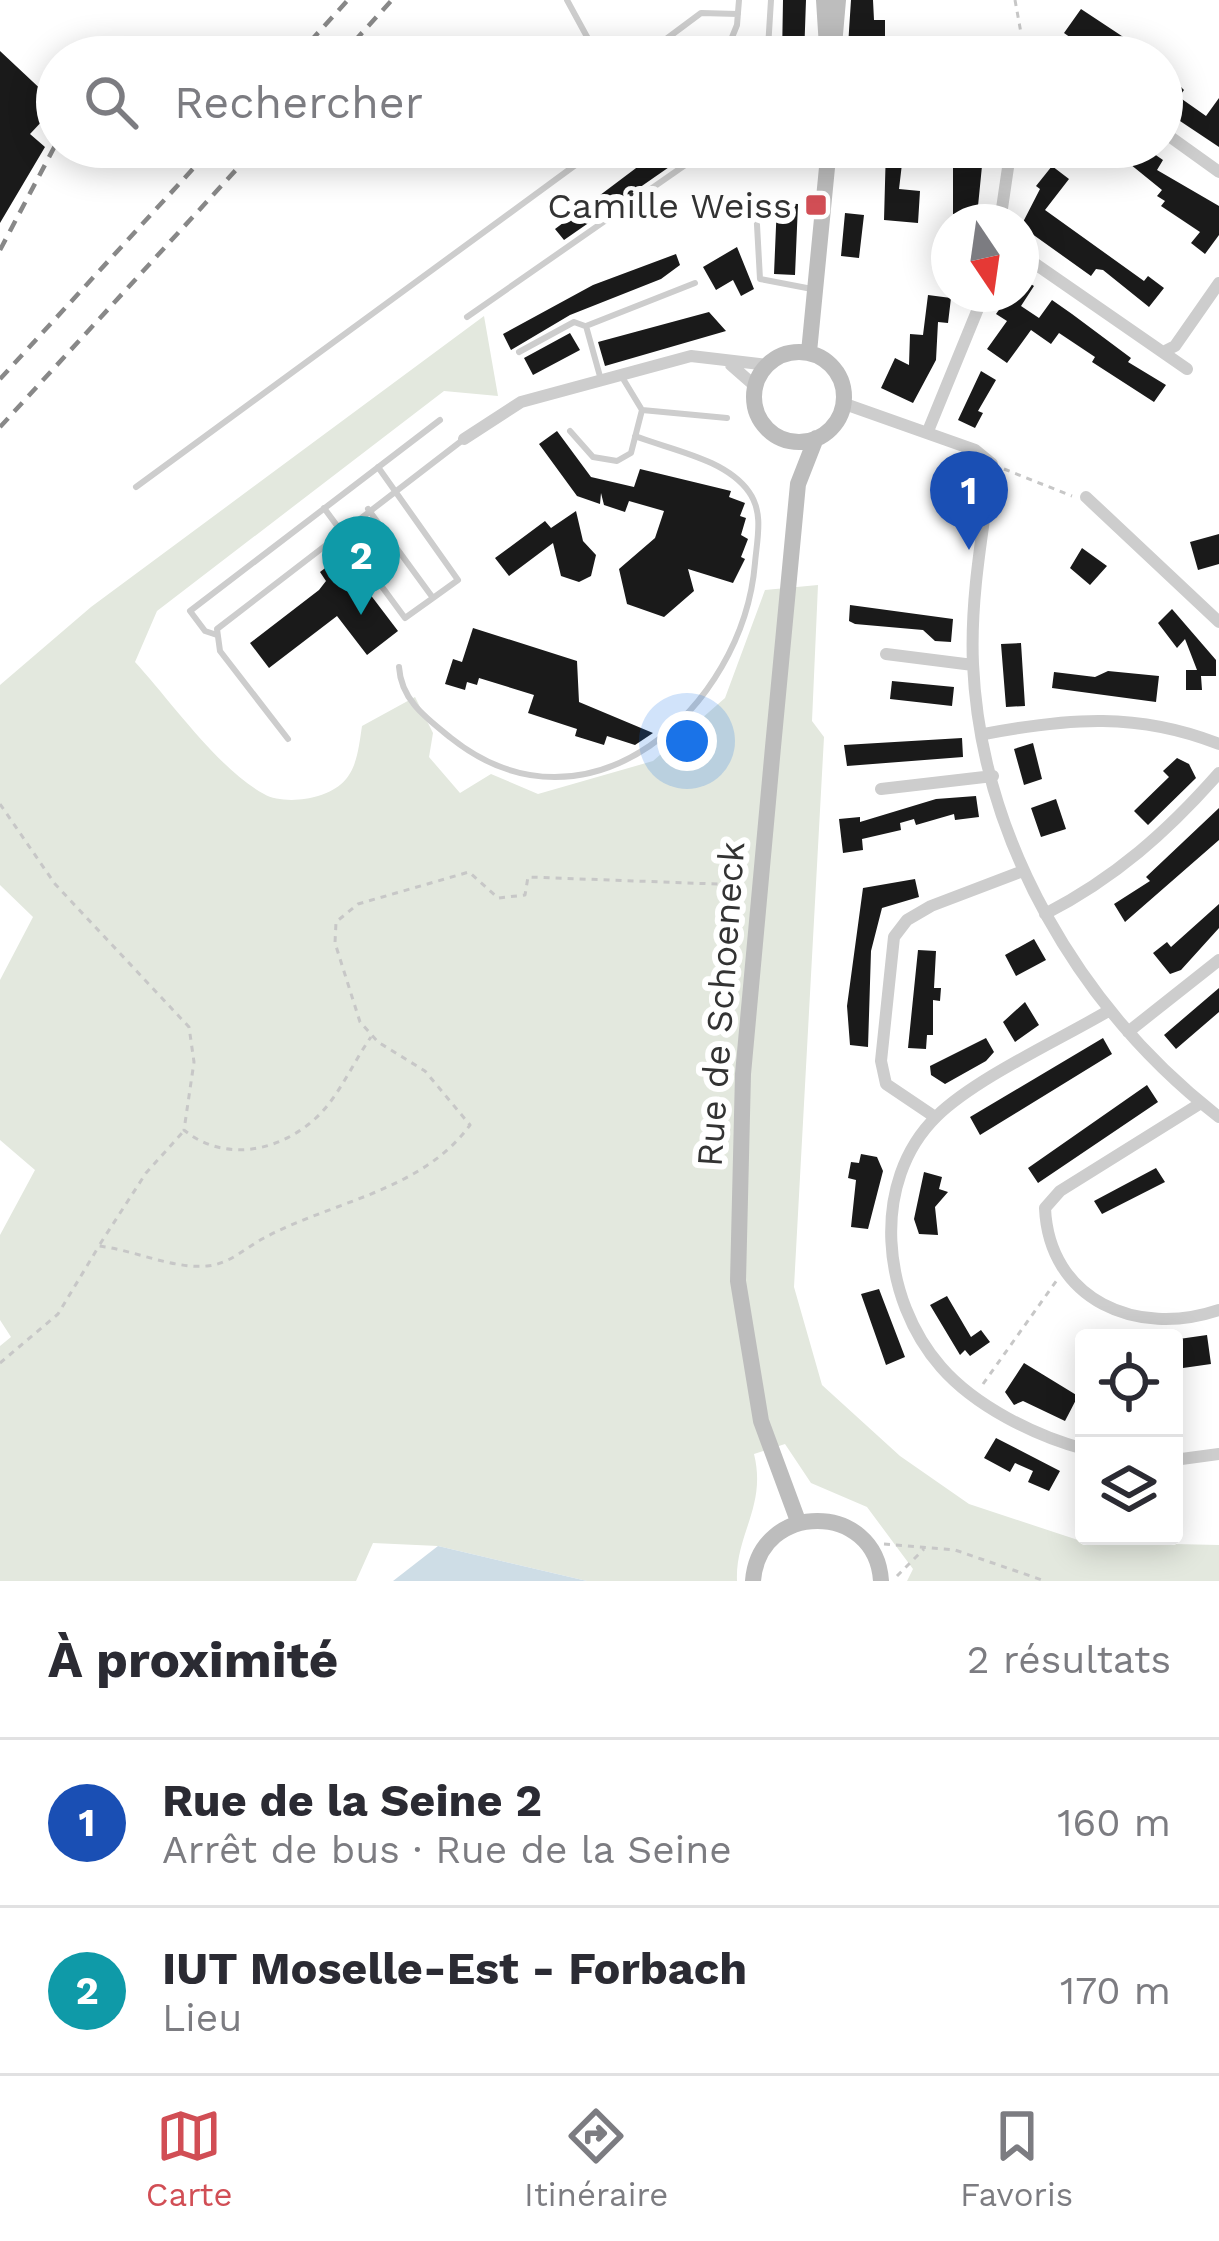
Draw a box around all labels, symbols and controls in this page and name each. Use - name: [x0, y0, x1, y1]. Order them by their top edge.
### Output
- search box: [36, 36, 1183, 168]
- icon: search: [78, 69, 144, 135]
- text: Rechercher: [174, 76, 423, 129]
- place label: Camille Weiss: [547, 185, 792, 227]
- marker: Camille Weiss: [803, 192, 829, 218]
- north arrow: [931, 204, 1039, 312]
- pin: 1: [930, 451, 1008, 550]
- pin: 2: [322, 516, 400, 615]
- your location: [657, 711, 717, 771]
- street label: Rue de Schoeneck: [689, 840, 753, 1168]
- map controls: [1075, 1329, 1183, 1545]
- button: locate: [1075, 1329, 1183, 1437]
- button: layers: [1075, 1437, 1183, 1545]
- text: À proximité: [48, 1630, 338, 1689]
- text: 2 résultats: [967, 1637, 1171, 1682]
- text: Rue de la Seine 2: [162, 1774, 542, 1827]
- text: 1: [79, 1800, 95, 1845]
- text: 160 m: [1057, 1800, 1171, 1845]
- text: Arrêt de bus · Rue de la Seine: [162, 1827, 732, 1872]
- text: IUT Moselle-Est - Forbach: [162, 1942, 747, 1995]
- text: 2: [75, 1968, 99, 2013]
- text: 170 m: [1060, 1968, 1171, 2013]
- text: Lieu: [162, 1995, 242, 2040]
- tab: Carte: [146, 2103, 232, 2214]
- tab: Itinéraire: [524, 2103, 668, 2214]
- tab: Favoris: [960, 2103, 1073, 2214]

